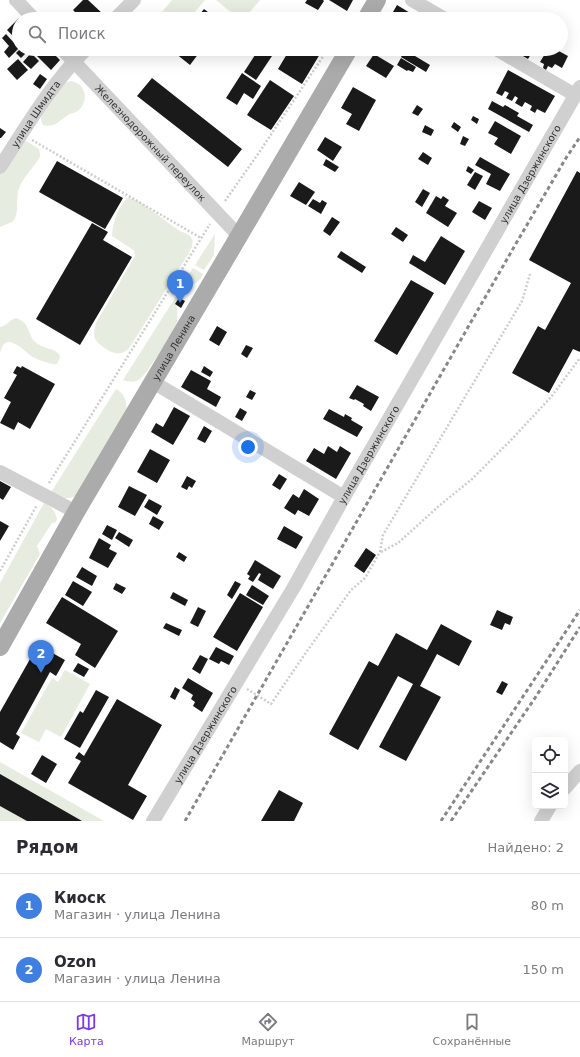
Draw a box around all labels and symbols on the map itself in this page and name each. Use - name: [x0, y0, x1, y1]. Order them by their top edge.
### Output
- street label: улица Шмидта: [9, 78, 62, 149]
- street label: Железнодорожный переулок: [93, 82, 208, 203]
- street label: улица Дзержинского: [497, 123, 563, 225]
- pin: 1: [167, 270, 193, 303]
- street label: улица Ленина: [150, 313, 197, 382]
- street label: улица Дзержинского: [336, 403, 401, 506]
- your location: [238, 437, 258, 457]
- pin: 2: [28, 640, 54, 673]
- street label: улица Дзержинского: [172, 684, 239, 785]

